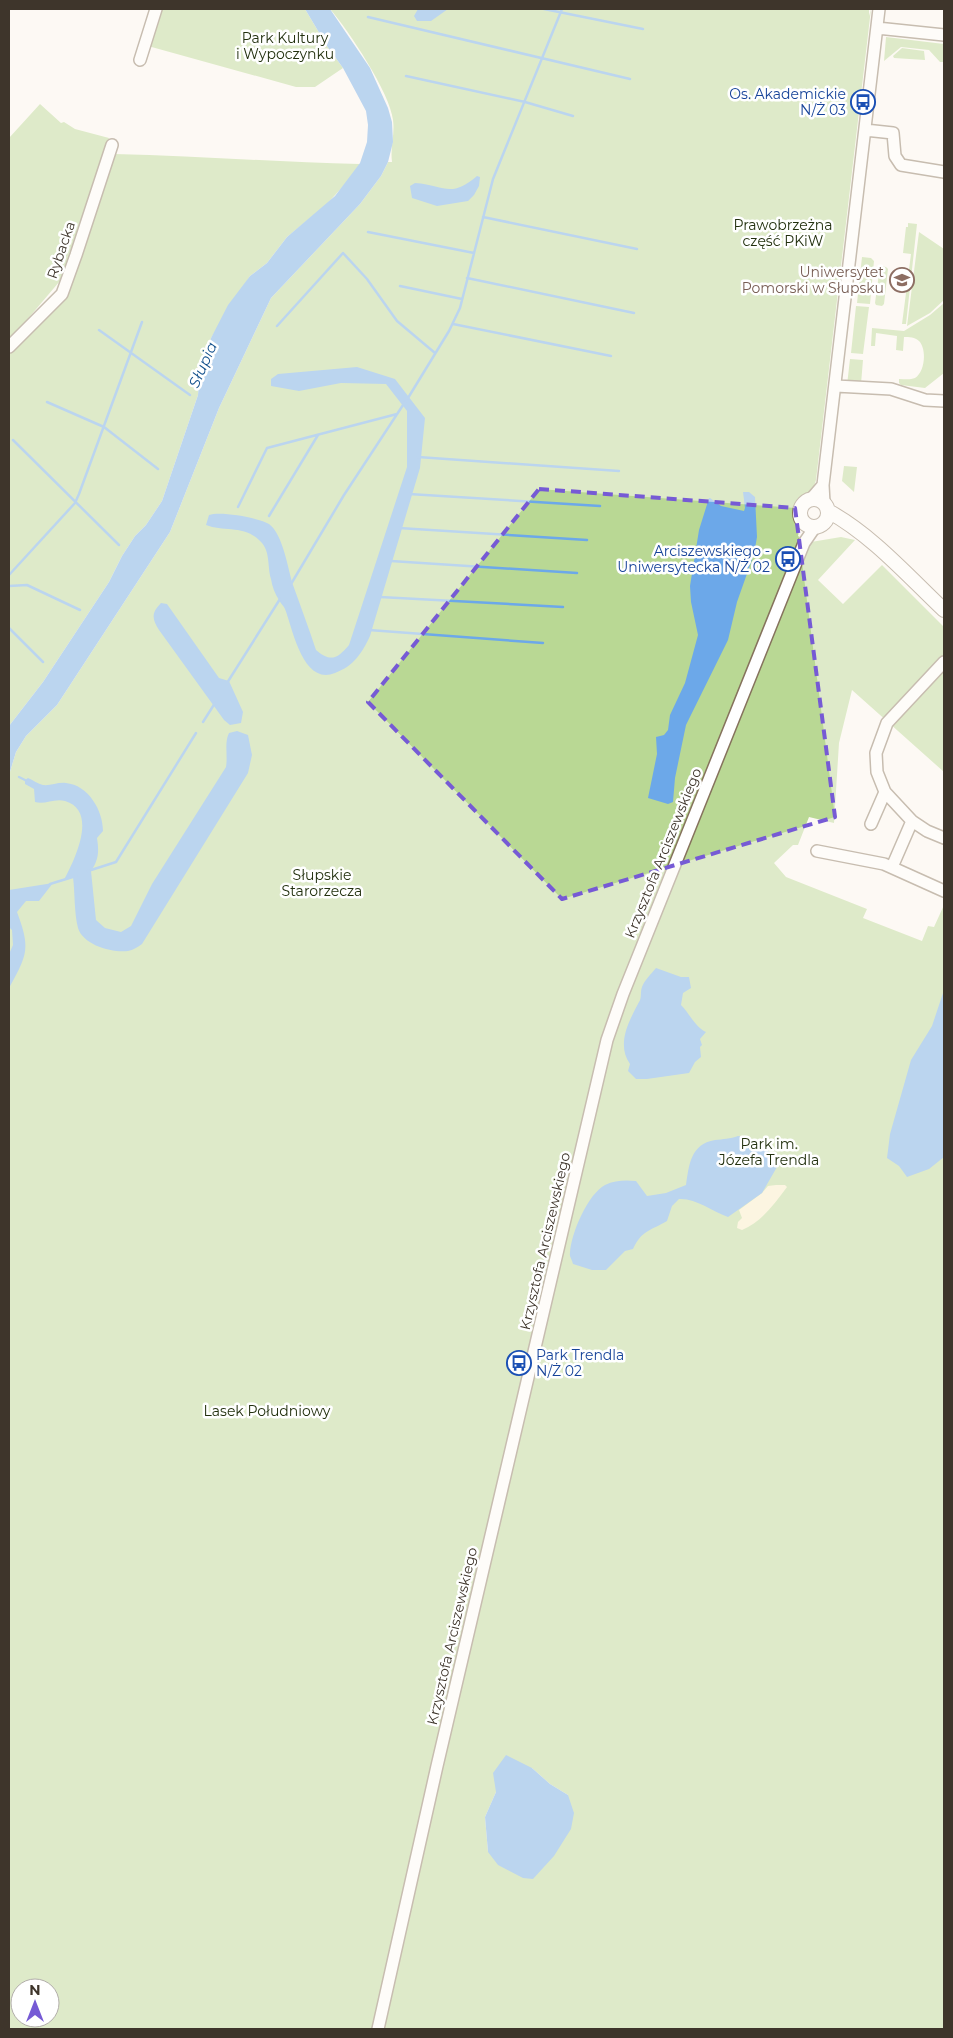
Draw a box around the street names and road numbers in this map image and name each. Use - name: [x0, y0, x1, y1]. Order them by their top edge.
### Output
- street label: Rybacka: [43, 219, 79, 281]
- street label: Krzysztofa Arciszewskiego: [621, 765, 705, 941]
- street label: Krzysztofa Arciszewskiego: [516, 1150, 574, 1332]
- street label: Krzysztofa Arciszewskiego: [423, 1545, 481, 1727]

